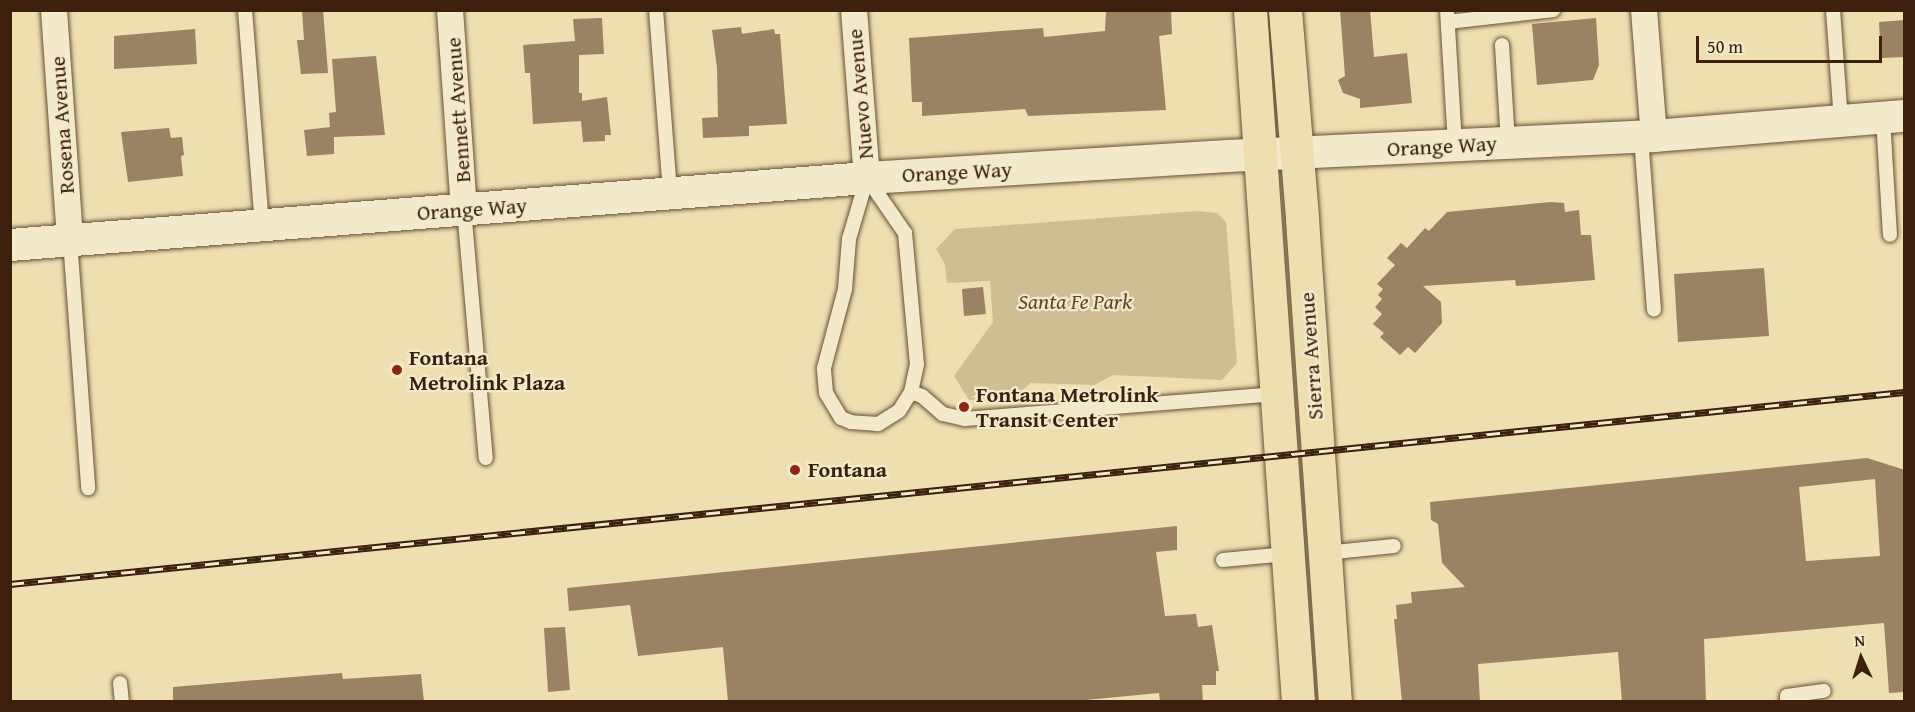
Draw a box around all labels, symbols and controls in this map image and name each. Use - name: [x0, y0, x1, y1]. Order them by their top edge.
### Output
- scale bar: [1699, 24, 1885, 62]
- street label: Nuevo Avenue: [841, 28, 879, 160]
- text: 50 m: [1707, 33, 1743, 60]
- street label: Bennett Avenue: [440, 36, 476, 184]
- street label: Rosena Avenue: [44, 55, 80, 195]
- street label: Orange Way: [1386, 130, 1498, 162]
- street label: Orange Way: [901, 156, 1013, 188]
- street label: Orange Way: [416, 192, 528, 226]
- park label: Santa Fe Park: [1018, 289, 1132, 315]
- street label: Sierra Avenue: [1293, 291, 1329, 421]
- place label: Fontana Metrolink Plaza: [409, 344, 565, 396]
- marker: Fontana Metrolink Plaza: [390, 363, 404, 377]
- place label: Fontana Metrolink Transit Center: [976, 381, 1159, 433]
- marker: Fontana Metrolink Transit Center: [957, 400, 971, 414]
- place label: Fontana: [808, 457, 887, 483]
- marker: Fontana: [786, 461, 804, 479]
- north arrow: [1831, 628, 1891, 688]
- text: N: [1854, 628, 1866, 652]

